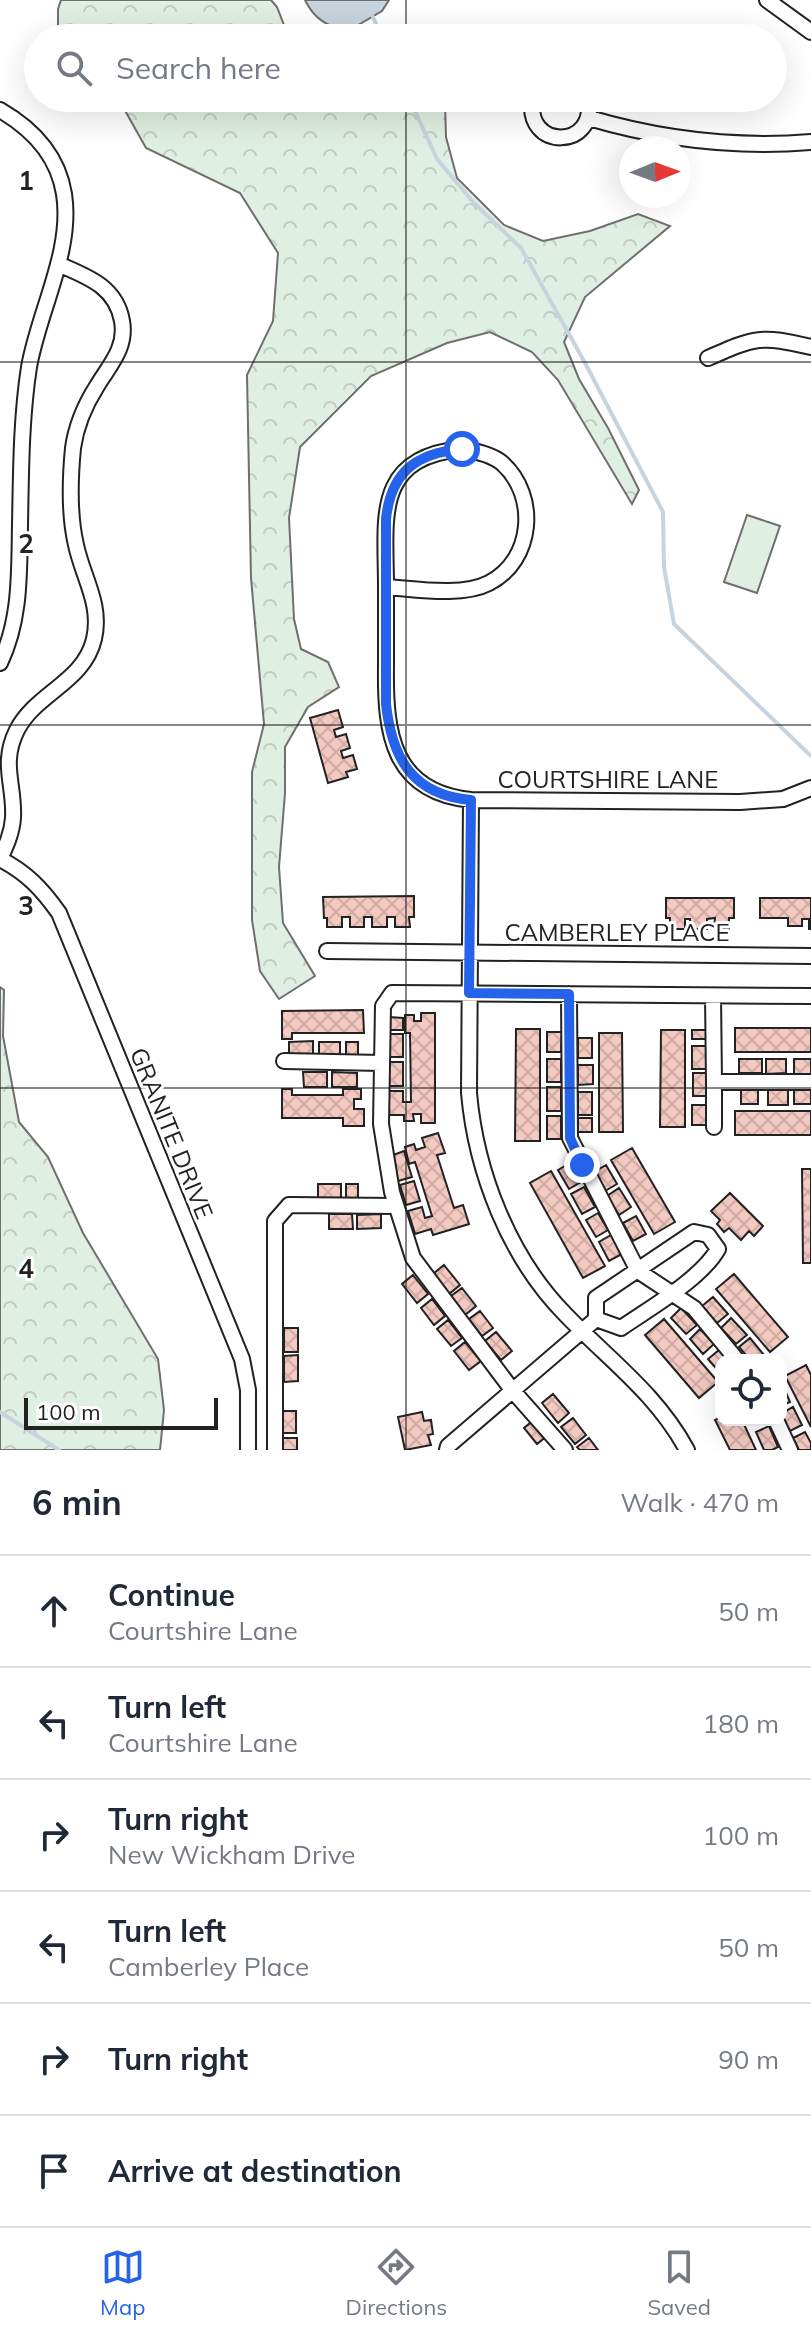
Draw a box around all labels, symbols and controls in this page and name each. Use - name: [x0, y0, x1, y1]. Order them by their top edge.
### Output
- search box: [24, 24, 787, 112]
- icon: search: [52, 46, 96, 90]
- text: Search here: [116, 49, 281, 87]
- north arrow: [619, 136, 691, 208]
- text: 1: [18, 164, 34, 197]
- route start: [444, 431, 480, 467]
- text: 2: [18, 527, 34, 560]
- street label: COURTSHIRE LANE: [498, 764, 718, 794]
- text: 3: [18, 889, 34, 922]
- street label: CAMBERLEY PLACE: [504, 917, 730, 947]
- street label: GRANITE DRIVE: [124, 1043, 220, 1223]
- route end: [564, 1147, 600, 1183]
- text: 4: [18, 1252, 34, 1285]
- map controls: [715, 1354, 787, 1426]
- button: locate: [715, 1354, 787, 1426]
- scale bar: [24, 1394, 218, 1430]
- text: 100 m: [36, 1398, 101, 1426]
- text: 6 min: [32, 1481, 122, 1524]
- text: Walk · 470 m: [620, 1486, 779, 1519]
- text: Continue: [108, 1576, 235, 1614]
- icon: ahead: [32, 1589, 76, 1633]
- text: 50 m: [718, 1595, 779, 1628]
- text: Courtshire Lane: [108, 1614, 298, 1647]
- text: Turn left: [108, 1688, 226, 1726]
- icon: left: [32, 1701, 76, 1745]
- text: 180 m: [703, 1707, 779, 1740]
- text: Courtshire Lane: [108, 1726, 298, 1759]
- text: Turn right: [108, 1800, 248, 1838]
- icon: right: [32, 1813, 76, 1857]
- text: 100 m: [703, 1819, 779, 1852]
- text: New Wickham Drive: [108, 1838, 355, 1871]
- text: Turn left: [108, 1912, 226, 1950]
- icon: left: [32, 1925, 76, 1969]
- text: 50 m: [718, 1931, 779, 1964]
- text: Camberley Place: [108, 1950, 309, 1983]
- icon: right: [32, 2037, 76, 2081]
- text: Turn right: [108, 2040, 248, 2078]
- text: 90 m: [718, 2043, 779, 2076]
- icon: arrive: [32, 2149, 76, 2193]
- text: Arrive at destination: [108, 2152, 402, 2190]
- tab: Map: [100, 2245, 145, 2321]
- tab: Directions: [346, 2245, 447, 2321]
- tab: Saved: [647, 2245, 711, 2321]

